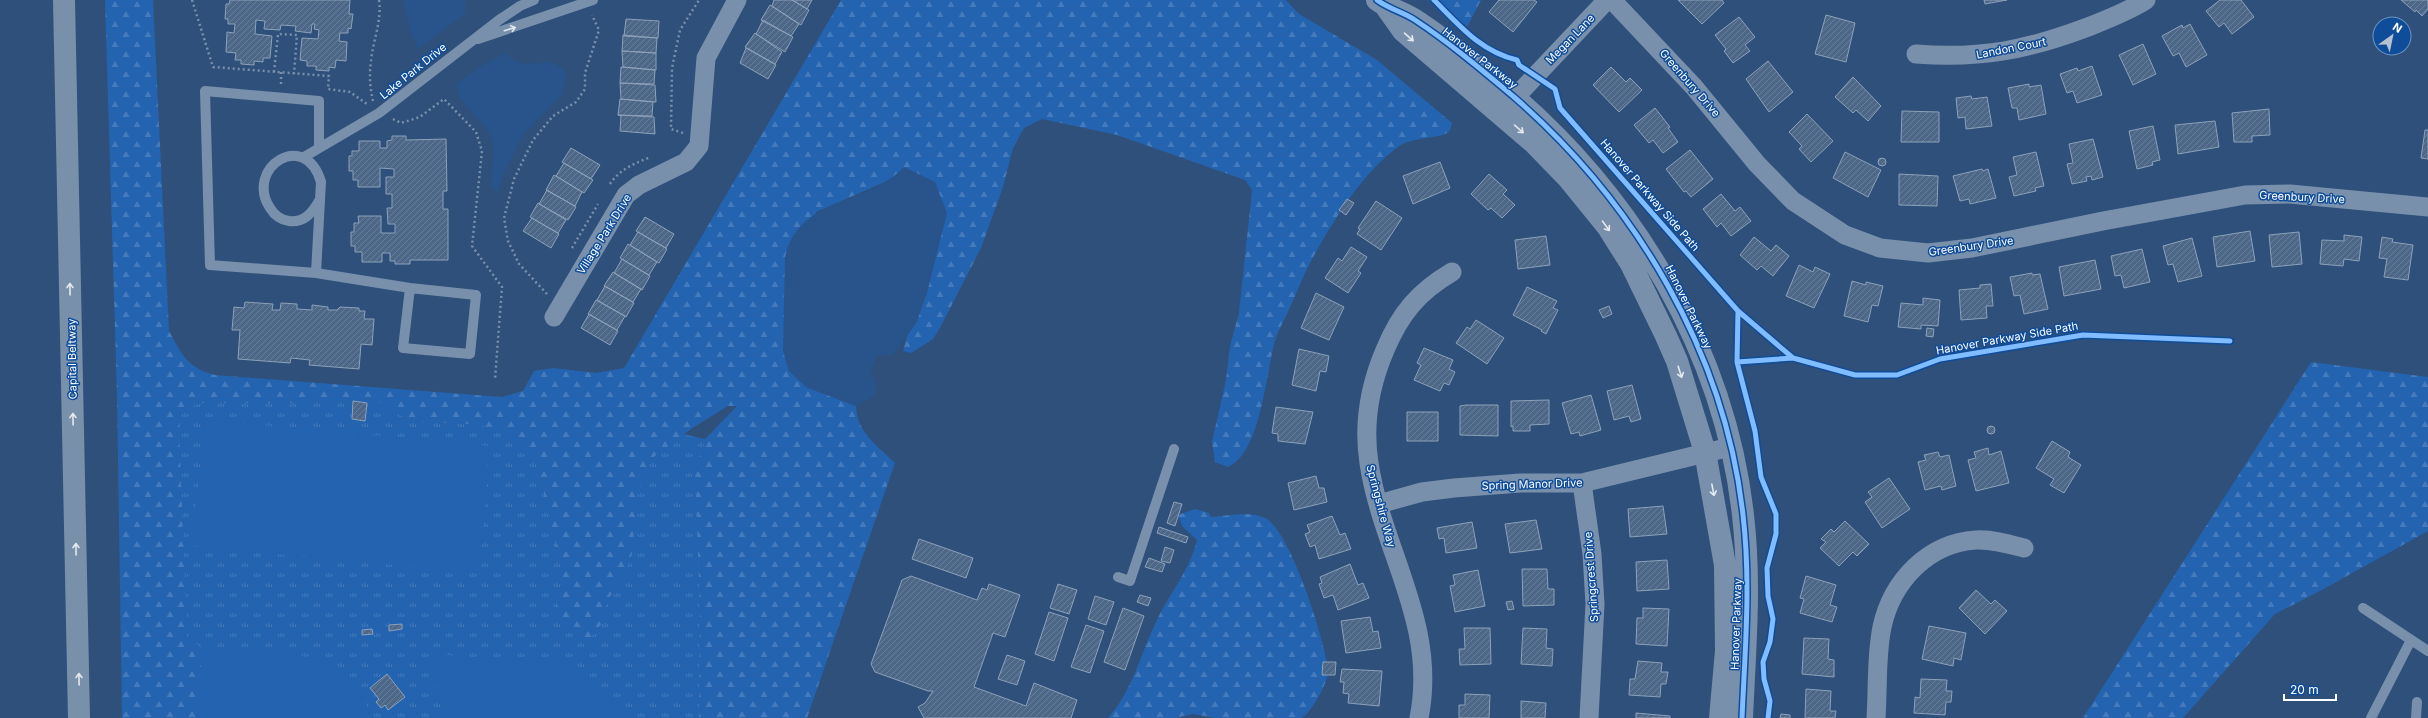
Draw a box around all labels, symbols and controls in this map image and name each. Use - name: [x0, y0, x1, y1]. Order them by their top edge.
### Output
- street label: Megan Lane: [1543, 11, 1597, 67]
- north arrow: [2372, 16, 2412, 56]
- text: N: [2390, 19, 2405, 36]
- street label: Hanover Parkway: [1440, 24, 1520, 92]
- one-way arrow: [503, 25, 516, 32]
- one-way arrow: [1404, 32, 1414, 41]
- street label: Landon Court: [1975, 34, 2048, 62]
- street label: Lake Park Drive: [377, 40, 449, 102]
- street label: Greenbury Drive: [1657, 46, 1723, 120]
- one-way arrow: [1514, 125, 1524, 134]
- street label: Hanover Parkway Side Path: [1597, 136, 1703, 254]
- street label: Greenbury Drive: [2259, 188, 2345, 206]
- street label: Village Park Drive: [574, 191, 634, 277]
- one-way arrow: [1602, 220, 1610, 231]
- street label: Greenbury Drive: [1928, 233, 2014, 259]
- street label: Hanover Parkway: [1663, 263, 1715, 351]
- one-way arrow: [66, 283, 74, 296]
- street label: Capital Beltway: [64, 319, 80, 399]
- street label: Hanover Parkway Side Path: [1935, 319, 2079, 357]
- one-way arrow: [1677, 366, 1685, 378]
- one-way arrow: [69, 413, 77, 426]
- street label: Springshire Way: [1363, 463, 1399, 549]
- street label: Spring Manor Drive: [1481, 475, 1583, 493]
- one-way arrow: [1709, 483, 1717, 496]
- street label: Springcrest Drive: [1581, 531, 1601, 623]
- one-way arrow: [72, 543, 80, 556]
- street label: Hanover Parkway: [1727, 578, 1745, 670]
- one-way arrow: [75, 673, 82, 686]
- scale bar: [2284, 676, 2336, 702]
- text: 20 m: [2290, 682, 2319, 697]

